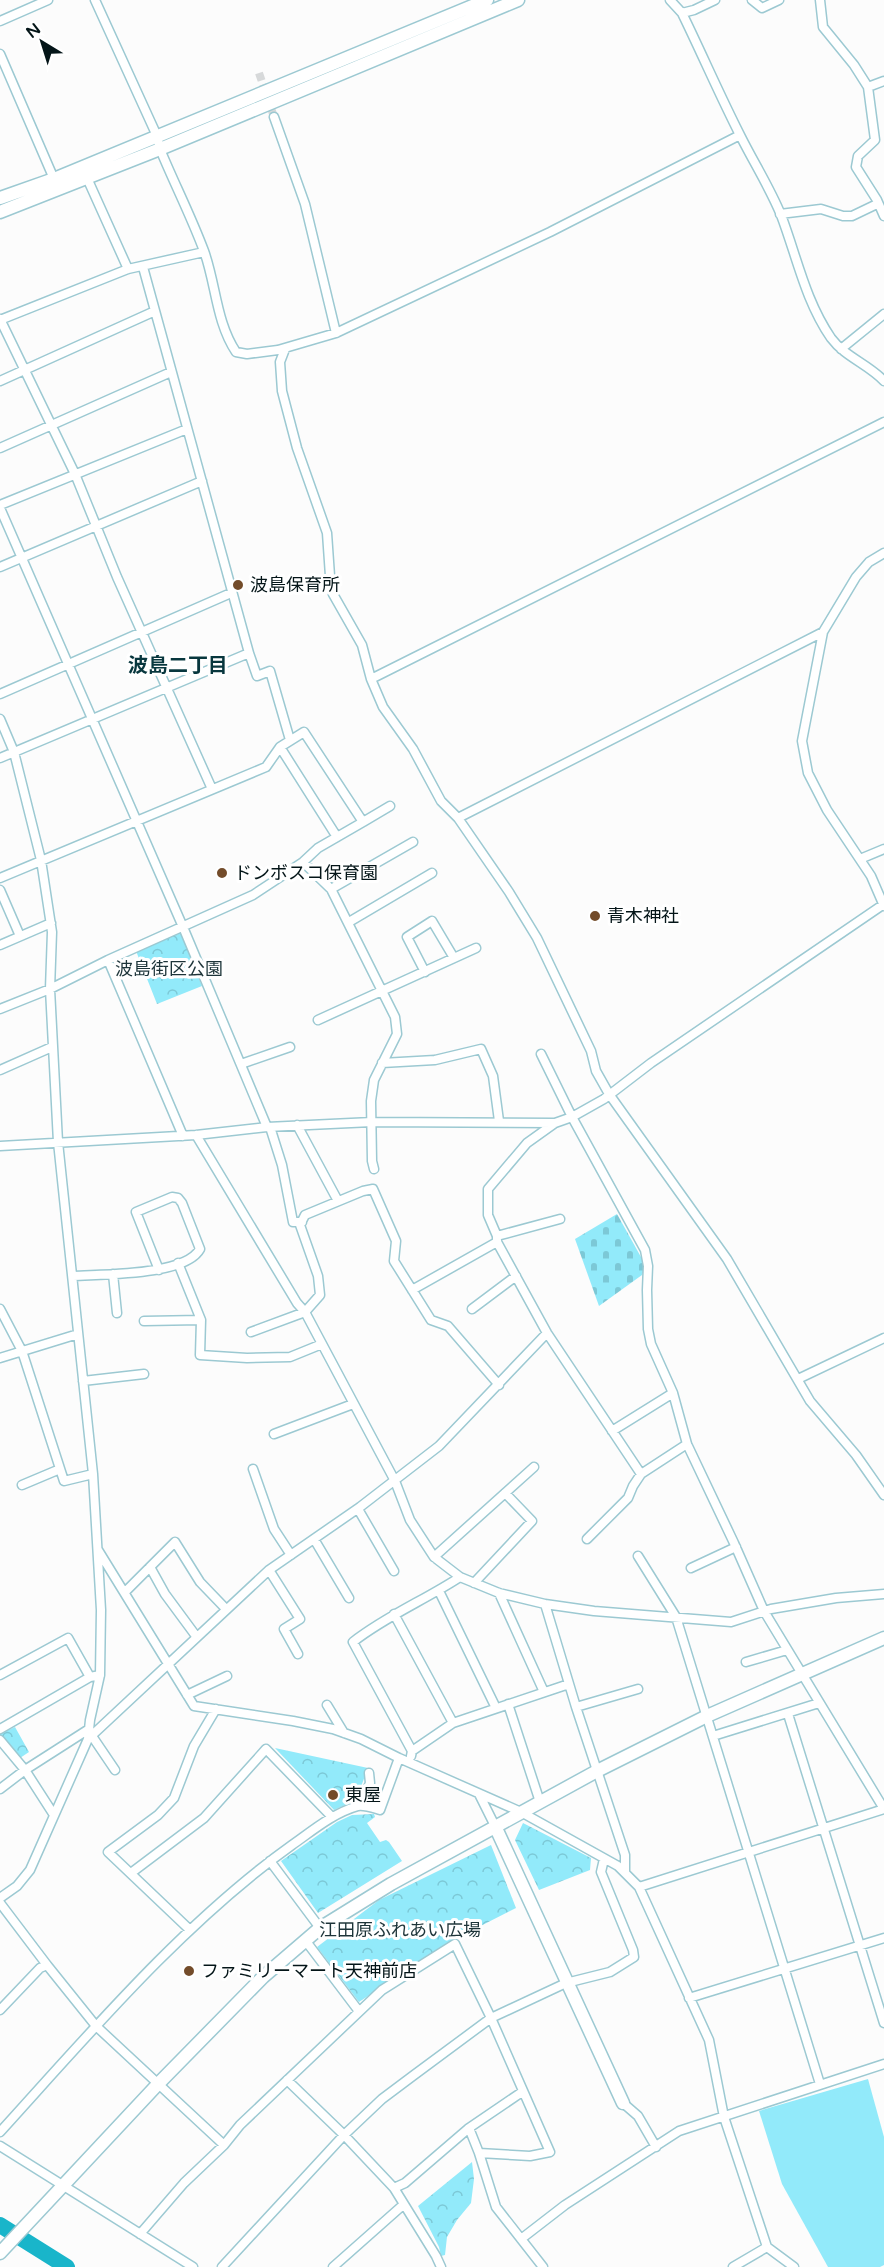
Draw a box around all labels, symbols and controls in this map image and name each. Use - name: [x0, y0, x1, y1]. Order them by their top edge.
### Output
- north arrow: [12, 12, 72, 72]
- text: N: [22, 19, 45, 43]
- place label: 波島保育所: [250, 574, 340, 596]
- marker: 波島保育所: [231, 578, 245, 592]
- district label: 波島二丁目: [128, 654, 228, 678]
- place label: ドンボスコ保育園: [234, 862, 378, 884]
- marker: ドンボスコ保育園: [215, 866, 229, 880]
- place label: 青木神社: [607, 905, 679, 927]
- marker: 青木神社: [588, 909, 602, 923]
- park label: 波島街区公園: [115, 958, 223, 980]
- place label: 東屋: [345, 1784, 381, 1806]
- marker: 東屋: [326, 1788, 340, 1802]
- park label: 江田原ふれあい広場: [319, 1919, 481, 1941]
- place label: ファミリーマート天神前店: [201, 1960, 417, 1982]
- marker: ファミリーマート天神前店: [182, 1964, 196, 1978]

